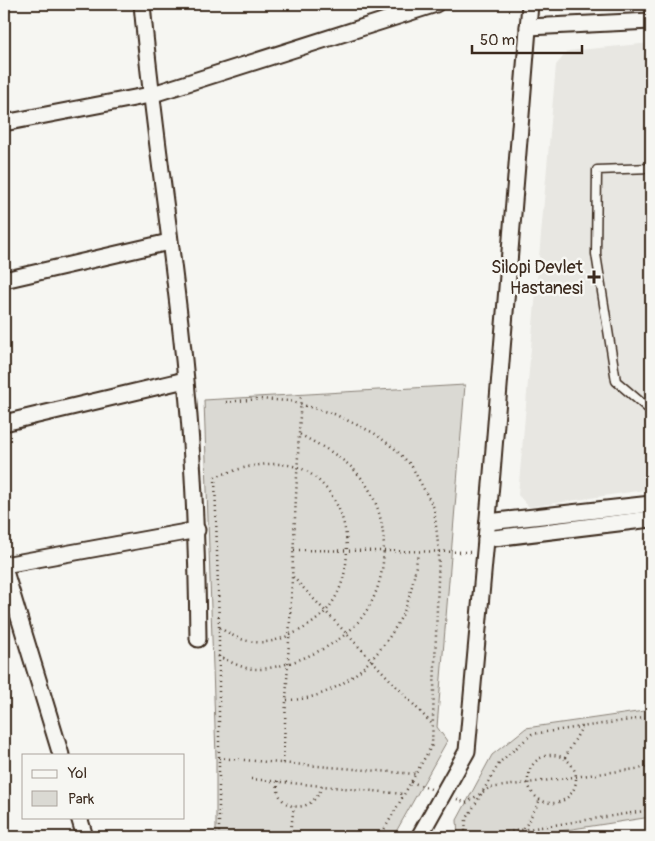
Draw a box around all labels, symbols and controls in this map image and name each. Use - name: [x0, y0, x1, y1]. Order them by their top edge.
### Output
- scale bar: [472, 22, 582, 54]
- text: 50 m: [480, 31, 515, 50]
- place label: Silopi Devlet Hastanesi: [491, 256, 584, 300]
- marker: Silopi Devlet Hastanesi: [587, 270, 601, 284]
- legend: [22, 754, 185, 818]
- text: Yol: [67, 764, 87, 783]
- text: Park: [68, 790, 95, 809]

